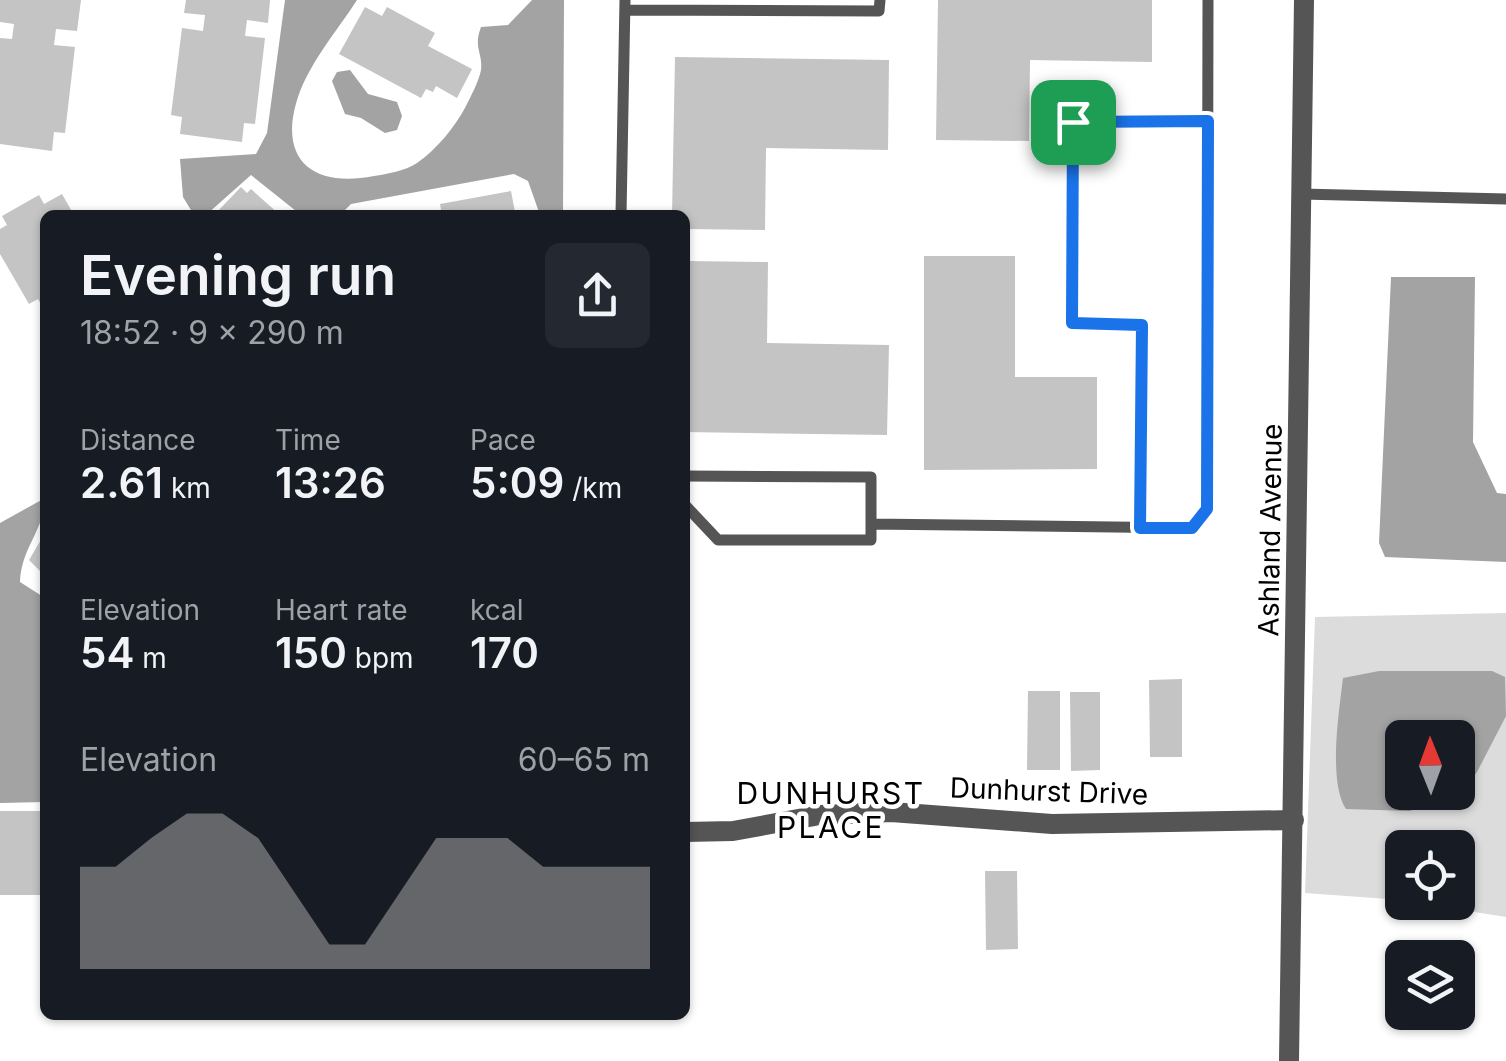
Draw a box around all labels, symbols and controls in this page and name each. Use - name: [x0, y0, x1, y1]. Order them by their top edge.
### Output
- pin: [1031, 80, 1116, 165]
- icon: arrive: [1046, 95, 1101, 150]
- text: Evening run: [80, 242, 396, 308]
- button: share: [545, 243, 650, 348]
- text: 18:52 · 9 × 290 m: [80, 313, 344, 352]
- text: Distance: [80, 423, 196, 457]
- text: Time: [275, 423, 341, 457]
- text: Pace: [470, 423, 536, 457]
- street label: Ashland Avenue: [1251, 423, 1289, 637]
- text: 2.61: [80, 457, 163, 508]
- text: 13:26: [275, 457, 386, 508]
- text: 5:09: [470, 457, 564, 508]
- text: km: [163, 471, 211, 505]
- text: /km: [564, 471, 622, 505]
- text: Elevation: [80, 593, 200, 627]
- text: Heart rate: [275, 593, 408, 627]
- text: kcal: [470, 593, 524, 627]
- text: 54: [80, 627, 134, 678]
- text: 150: [275, 627, 347, 678]
- text: 170: [470, 627, 539, 678]
- text: m: [134, 641, 167, 675]
- text: bpm: [347, 641, 414, 675]
- north arrow: [1385, 720, 1475, 810]
- map controls: [1385, 720, 1475, 1030]
- text: Elevation: [80, 740, 217, 779]
- text: 60–65 m: [518, 740, 650, 779]
- street label: Dunhurst Drive: [949, 771, 1149, 811]
- district label: DUNHURST PLACE: [736, 775, 926, 845]
- button: locate: [1385, 830, 1475, 920]
- button: layers: [1385, 940, 1475, 1030]

